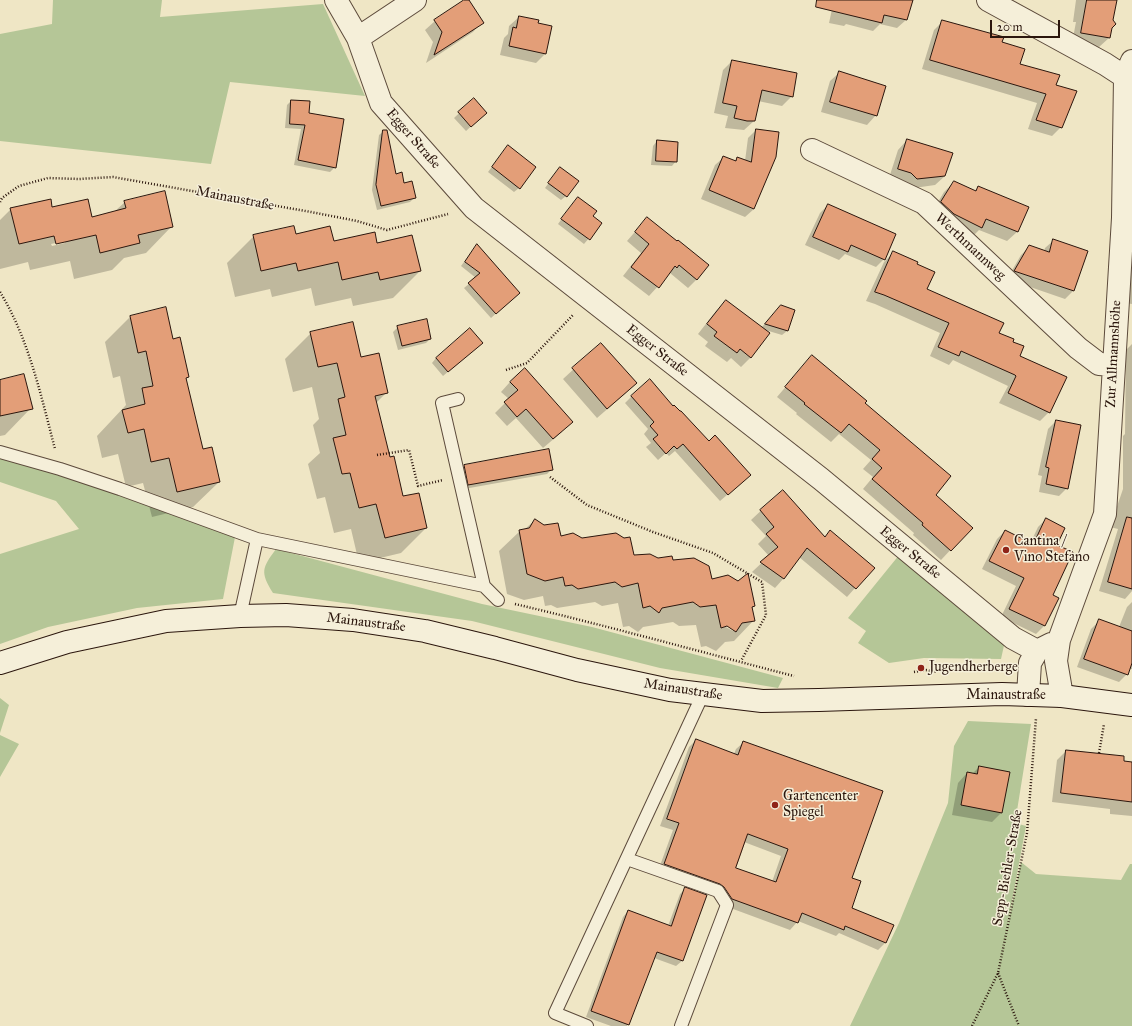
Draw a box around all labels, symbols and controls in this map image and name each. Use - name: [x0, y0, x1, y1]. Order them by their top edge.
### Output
- scale bar: [992, 12, 1062, 38]
- text: 20 m: [997, 20, 1023, 34]
- street label: Egger Straße: [382, 105, 444, 173]
- street label: Mainaustraße: [194, 183, 276, 215]
- street label: Werthmannweg: [931, 210, 1009, 284]
- street label: Zur Allmannshöhe: [1103, 300, 1125, 408]
- street label: Egger Straße: [623, 321, 691, 381]
- street label: Egger Straße: [876, 523, 944, 583]
- place label: Cantina / Vino Stefano: [1014, 534, 1090, 566]
- marker: Cantina / Vino Stefano: [1001, 545, 1011, 555]
- street label: Mainaustraße: [326, 610, 406, 636]
- place label: Jugendherberge: [929, 660, 1018, 676]
- marker: Jugendherberge: [916, 663, 926, 673]
- street label: Mainaustraße: [642, 675, 724, 705]
- street label: Mainaustraße: [966, 688, 1046, 704]
- place label: Gartencenter Spiegel: [783, 789, 858, 822]
- marker: Gartencenter Spiegel: [770, 800, 780, 810]
- street label: Sepp-Biehler-Straße: [989, 808, 1027, 928]

